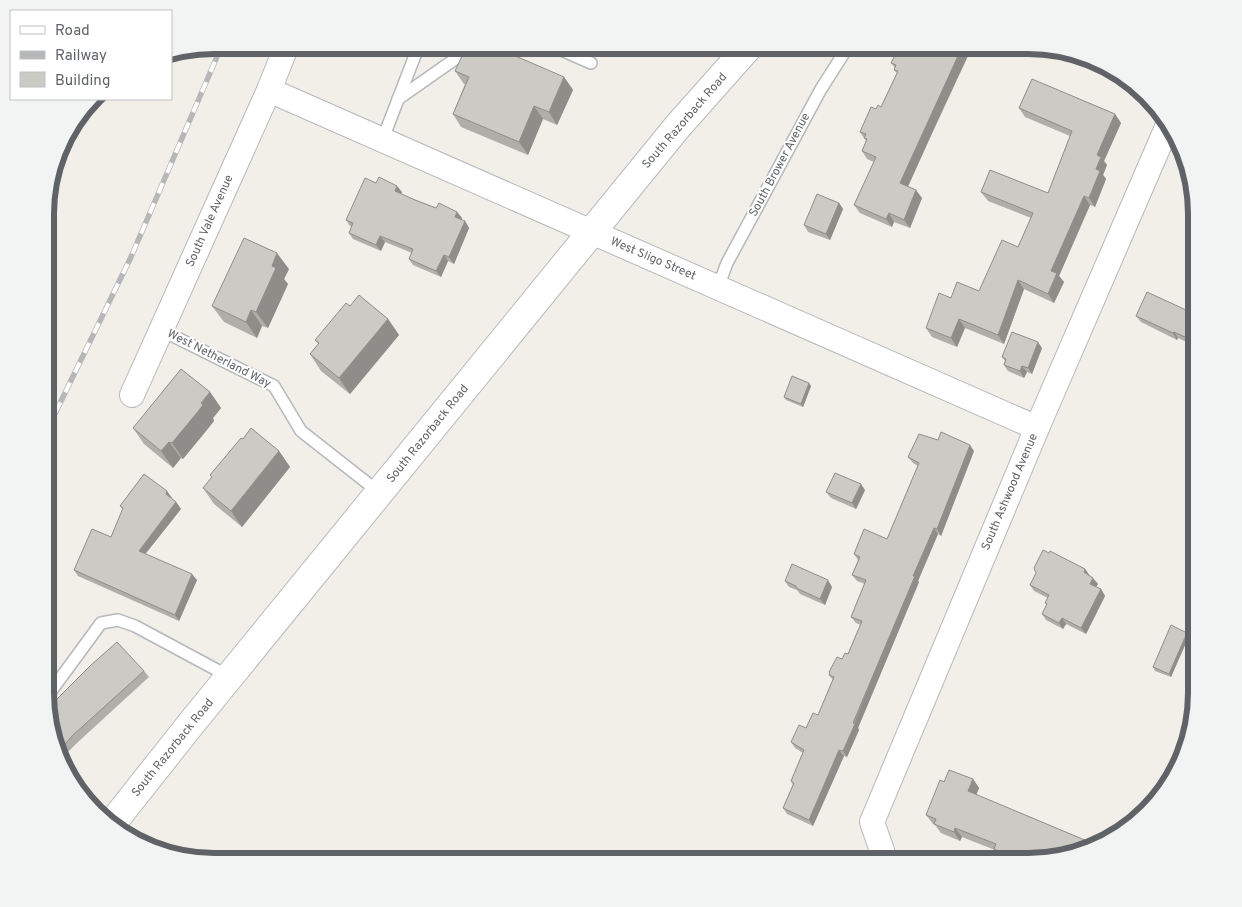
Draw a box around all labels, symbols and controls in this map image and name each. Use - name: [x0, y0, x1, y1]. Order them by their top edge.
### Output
- legend: [10, 10, 172, 100]
- text: Road: [55, 22, 90, 41]
- text: Railway: [55, 47, 107, 66]
- street label: South Razorback Road: [639, 70, 731, 172]
- text: Building: [55, 72, 110, 91]
- street label: South Brower Avenue: [746, 110, 814, 220]
- street label: South Vale Avenue: [183, 172, 237, 270]
- street label: West Sligo Street: [608, 234, 698, 284]
- street label: West Netherland Way: [164, 326, 274, 392]
- street label: South Razorback Road: [383, 382, 473, 486]
- street label: South Ashwood Avenue: [978, 431, 1042, 553]
- street label: South Razorback Road: [128, 696, 218, 800]

